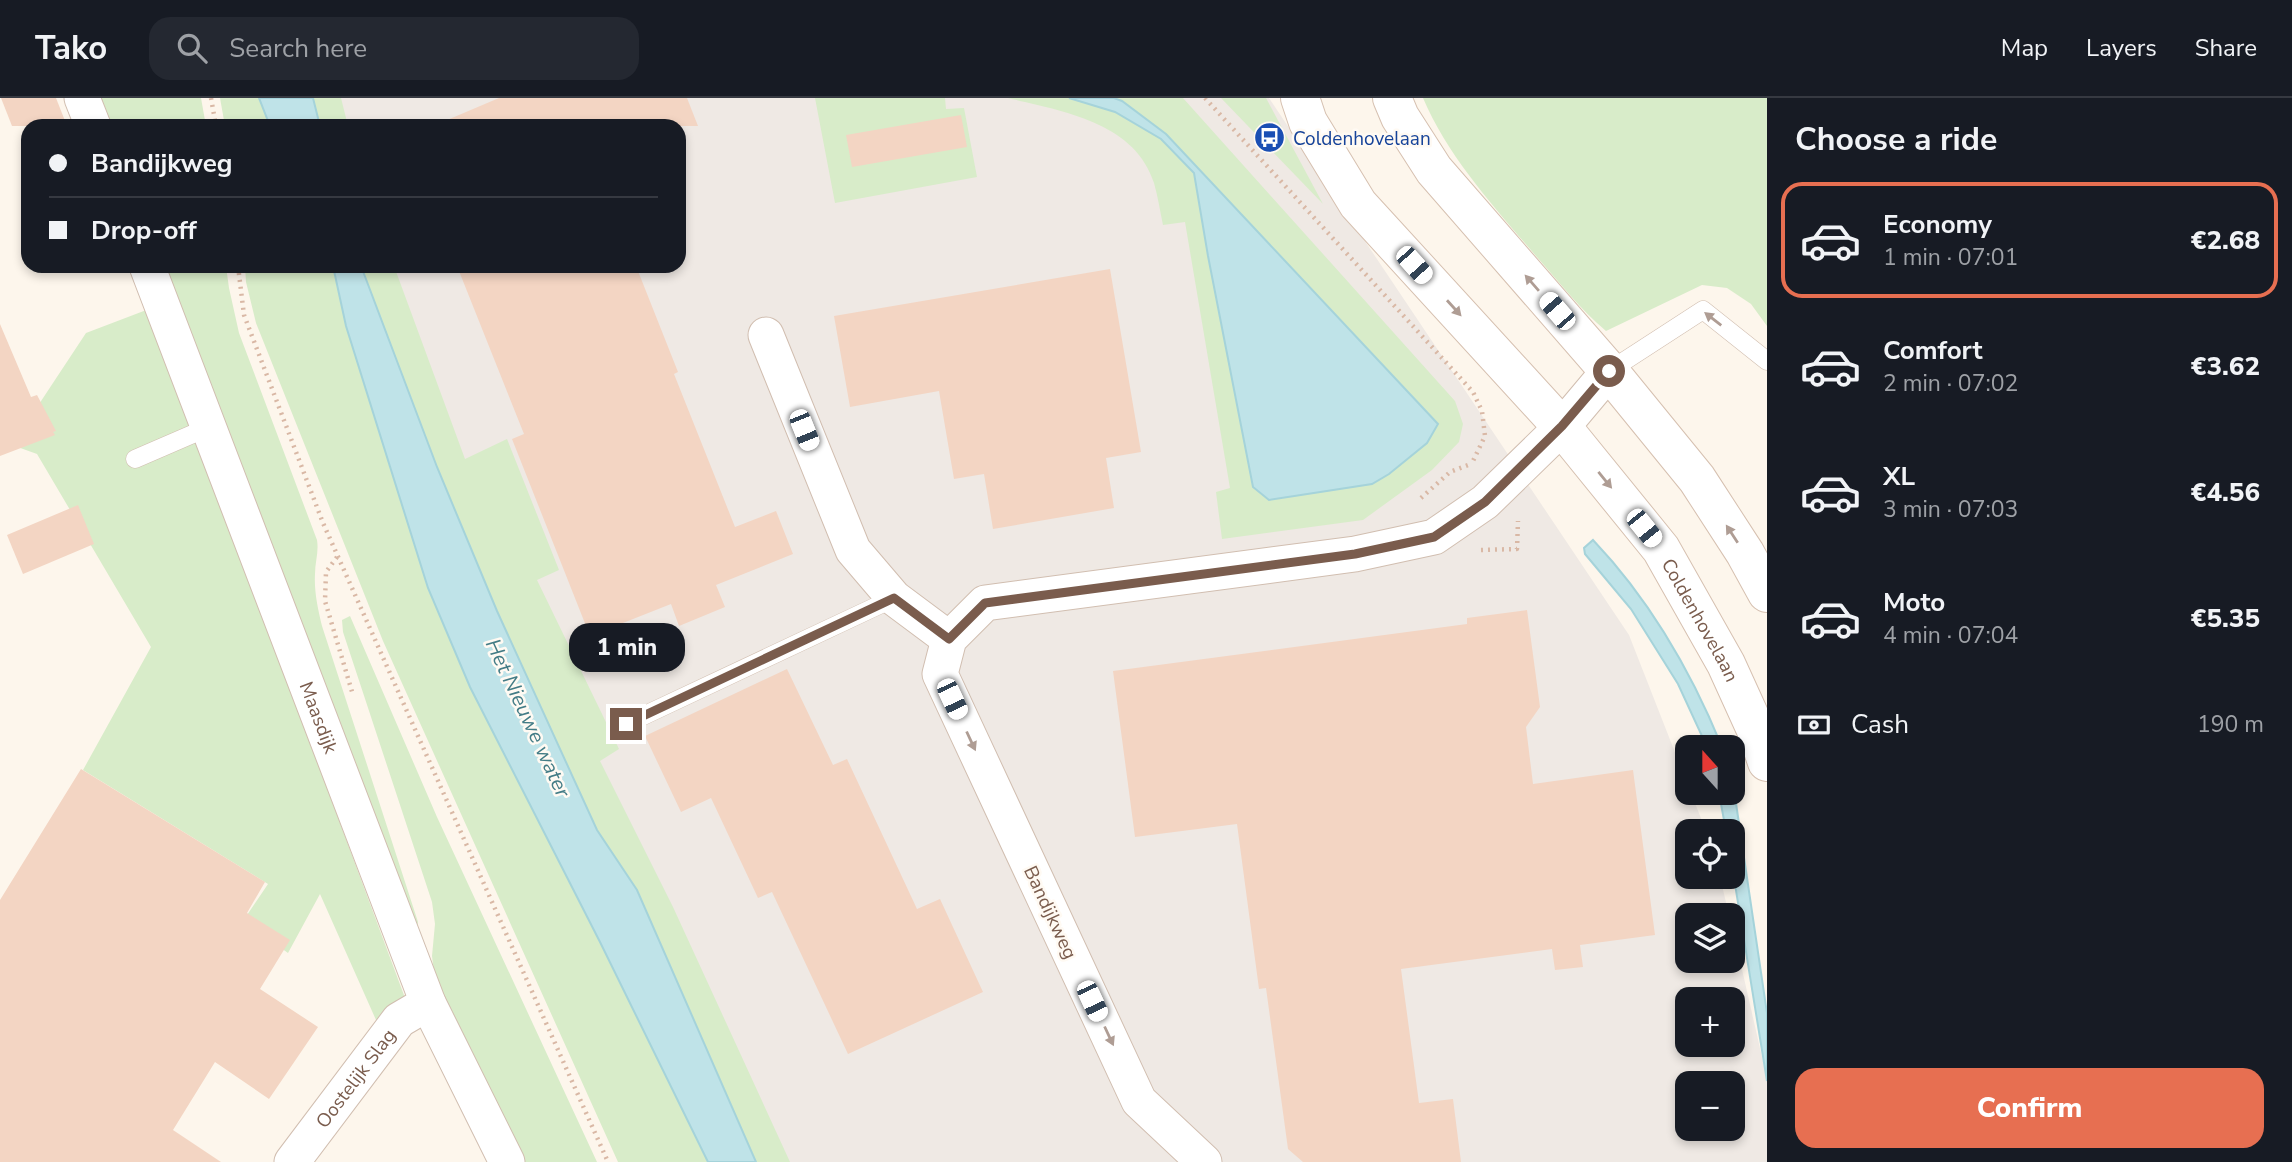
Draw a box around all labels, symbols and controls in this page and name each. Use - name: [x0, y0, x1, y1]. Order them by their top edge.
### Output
- search box: [149, 17, 639, 80]
- text: Tako: [35, 26, 107, 71]
- icon: search: [173, 29, 211, 67]
- text: Search here: [229, 31, 367, 66]
- text: Map: [2001, 32, 2048, 64]
- text: Layers: [2086, 32, 2157, 64]
- text: Share: [2195, 32, 2257, 64]
- text: Choose a ride: [1795, 118, 1997, 161]
- bus stop icon: Coldenhovelaan: [1253, 121, 1287, 155]
- place label: Coldenhovelaan: [1293, 126, 1431, 152]
- text: Bandijkweg: [91, 146, 232, 181]
- text: Economy: [1883, 207, 1992, 242]
- icon: car: [1799, 209, 1862, 272]
- text: Drop-off: [91, 213, 197, 248]
- text: €2.68: [2191, 223, 2260, 258]
- car: [1393, 242, 1436, 288]
- text: 1 min · 07:01: [1883, 242, 2018, 273]
- one-way arrow: [1524, 274, 1540, 292]
- car: [1536, 288, 1579, 334]
- one-way arrow: [1446, 299, 1462, 317]
- one-way arrow: [1705, 311, 1723, 326]
- text: Comfort: [1883, 333, 1983, 368]
- icon: car: [1799, 335, 1862, 398]
- text: €3.62: [2191, 349, 2260, 384]
- route start: [1593, 355, 1625, 387]
- text: 2 min · 07:02: [1883, 368, 2018, 399]
- car: [787, 407, 822, 453]
- text: XL: [1883, 459, 1915, 494]
- icon: car: [1799, 461, 1862, 524]
- one-way arrow: [1597, 471, 1612, 488]
- text: €4.56: [2191, 475, 2260, 510]
- text: 3 min · 07:03: [1883, 494, 2018, 525]
- car: [1623, 505, 1666, 551]
- one-way arrow: [1726, 525, 1739, 544]
- street label: Coldenhovelaan: [1655, 554, 1744, 686]
- text: Moto: [1883, 585, 1945, 620]
- icon: car: [1799, 587, 1862, 650]
- text: €5.35: [2191, 601, 2260, 636]
- text: 4 min · 07:04: [1883, 620, 2018, 651]
- callout: 1 min: [568, 622, 684, 672]
- text: 1 min: [597, 632, 657, 663]
- water label: Het Nieuwe water: [479, 634, 577, 802]
- car: [934, 676, 971, 722]
- street label: Maasdijk: [293, 678, 344, 758]
- icon: cash: [1795, 706, 1833, 744]
- text: Cash: [1851, 707, 1909, 742]
- route end: [610, 708, 642, 740]
- text: 190 m: [2197, 709, 2264, 740]
- one-way arrow: [966, 731, 977, 751]
- north arrow: [1675, 735, 1745, 805]
- map controls: [1675, 735, 1745, 1141]
- button: locate: [1675, 819, 1745, 889]
- street label: Bandijkweg: [1017, 862, 1083, 963]
- button: layers: [1675, 903, 1745, 973]
- car: [1074, 978, 1111, 1024]
- button: +: [1675, 987, 1745, 1057]
- street label: Oostelijk Slag: [310, 1024, 402, 1134]
- one-way arrow: [1103, 1026, 1114, 1046]
- button: Confirm: [1795, 1068, 2264, 1148]
- button: −: [1675, 1071, 1745, 1141]

